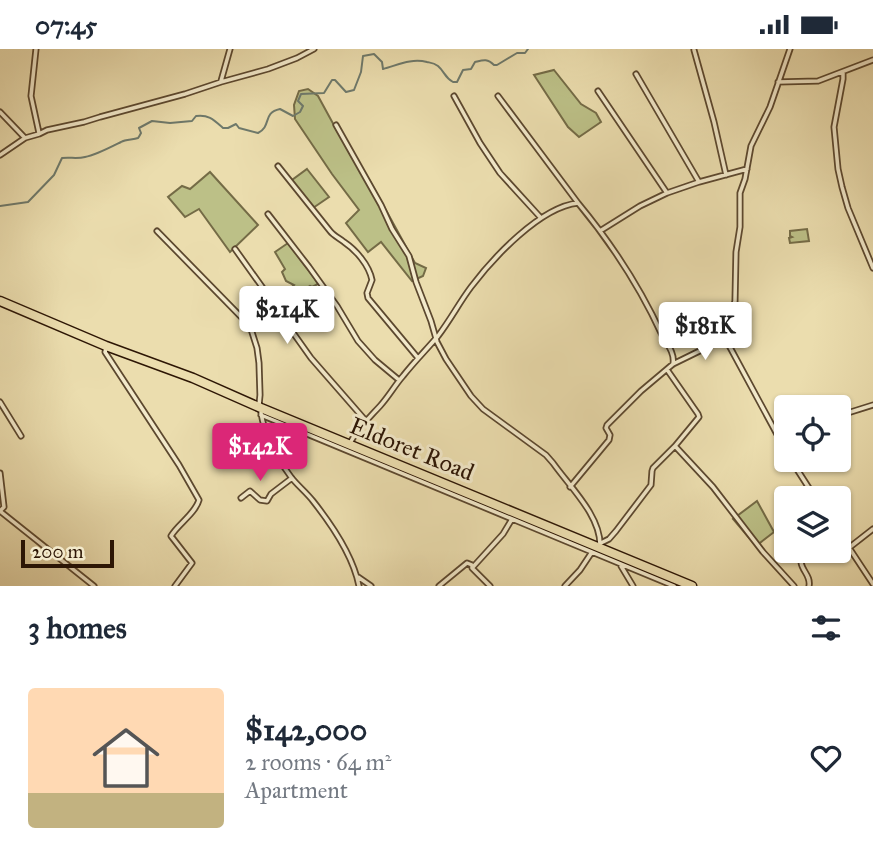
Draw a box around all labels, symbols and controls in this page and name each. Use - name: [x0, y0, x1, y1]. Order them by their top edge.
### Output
- text: 07:45: [35, 9, 97, 41]
- pin: $214K: [238, 287, 336, 346]
- text: $214K: [255, 295, 319, 323]
- pin: $181K: [656, 303, 754, 362]
- text: $181K: [675, 311, 735, 339]
- map controls: [774, 395, 851, 563]
- button: locate: [774, 395, 851, 472]
- street label: Eldoret Road: [345, 410, 479, 488]
- pin: $142K: [211, 423, 309, 483]
- text: $142K: [228, 432, 292, 460]
- button: layers: [774, 486, 851, 563]
- scale bar: [21, 537, 114, 569]
- text: 200 m: [32, 540, 84, 563]
- icon: filters: [807, 609, 845, 647]
- text: 3 homes: [28, 610, 127, 646]
- text: $142,000: [245, 712, 367, 748]
- icon: home: [84, 716, 168, 800]
- icon: heart: [807, 739, 845, 777]
- text: 2 rooms · 64 m²: [245, 748, 391, 776]
- text: Apartment: [245, 776, 348, 804]

